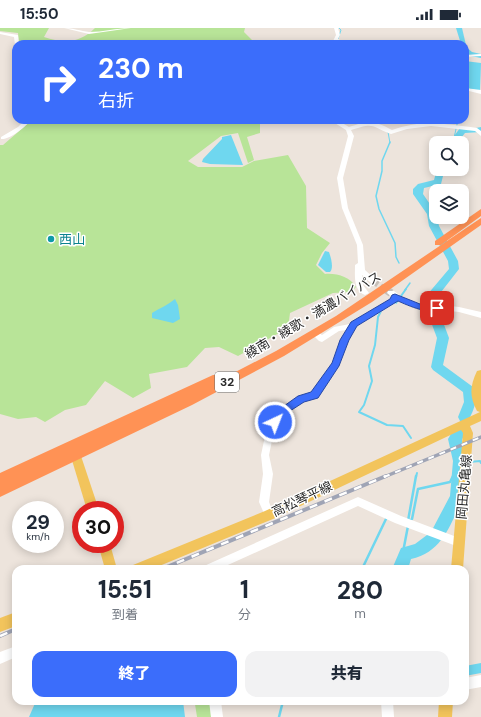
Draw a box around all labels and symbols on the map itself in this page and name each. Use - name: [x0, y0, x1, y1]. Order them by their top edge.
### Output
- place label: 西山: [59, 231, 85, 248]
- marker: 西山: [46, 234, 56, 244]
- street label: 綾南・綾歌・満濃バイパス: [242, 268, 384, 362]
- pin: [420, 291, 454, 325]
- road number: 32: [215, 372, 239, 392]
- position arrow: [254, 401, 296, 443]
- street label: 岡田丸亀線: [453, 454, 475, 520]
- street label: 高松琴平線: [269, 478, 335, 520]
- speed limit sign: 30: [72, 501, 124, 553]

